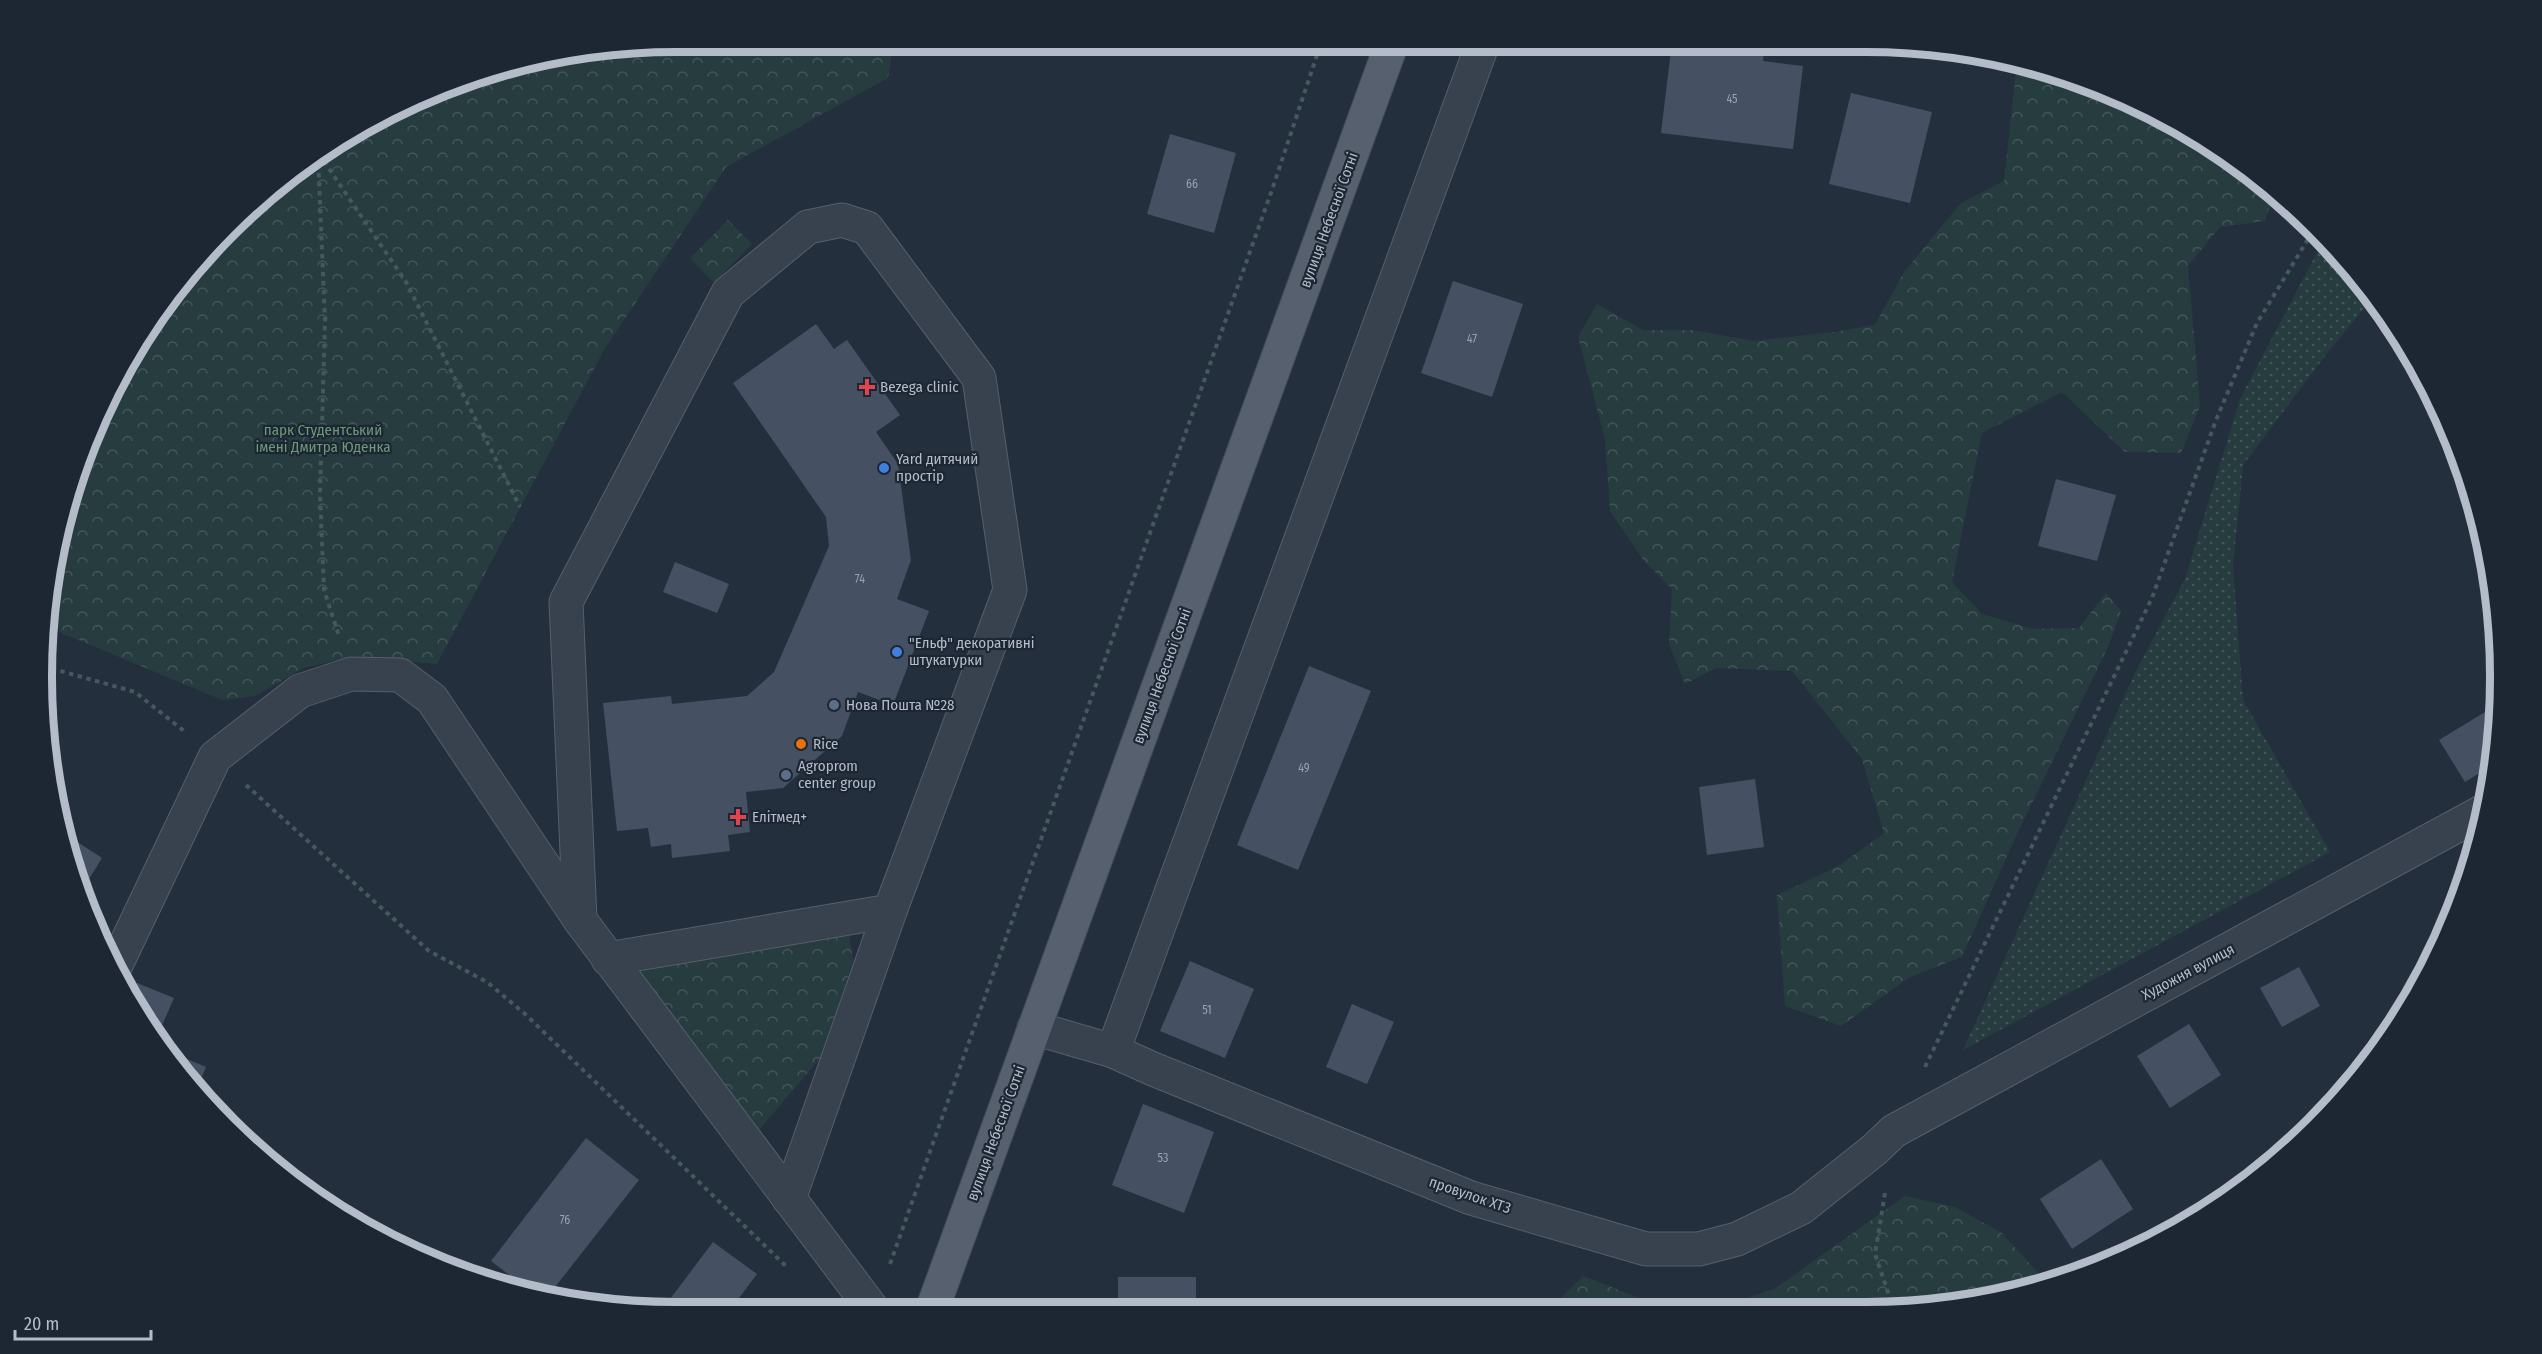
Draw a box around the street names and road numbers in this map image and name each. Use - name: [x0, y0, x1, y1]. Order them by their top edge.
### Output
- street label: вулиця Небесної Сотні: [1296, 150, 1362, 290]
- street label: вулиця Небесної Сотні: [1129, 606, 1195, 746]
- street label: Художня вулиця: [2138, 940, 2238, 1004]
- street label: вулиця Небесної Сотні: [963, 1063, 1029, 1203]
- street label: провулок ХТЗ: [1427, 1173, 1513, 1217]

